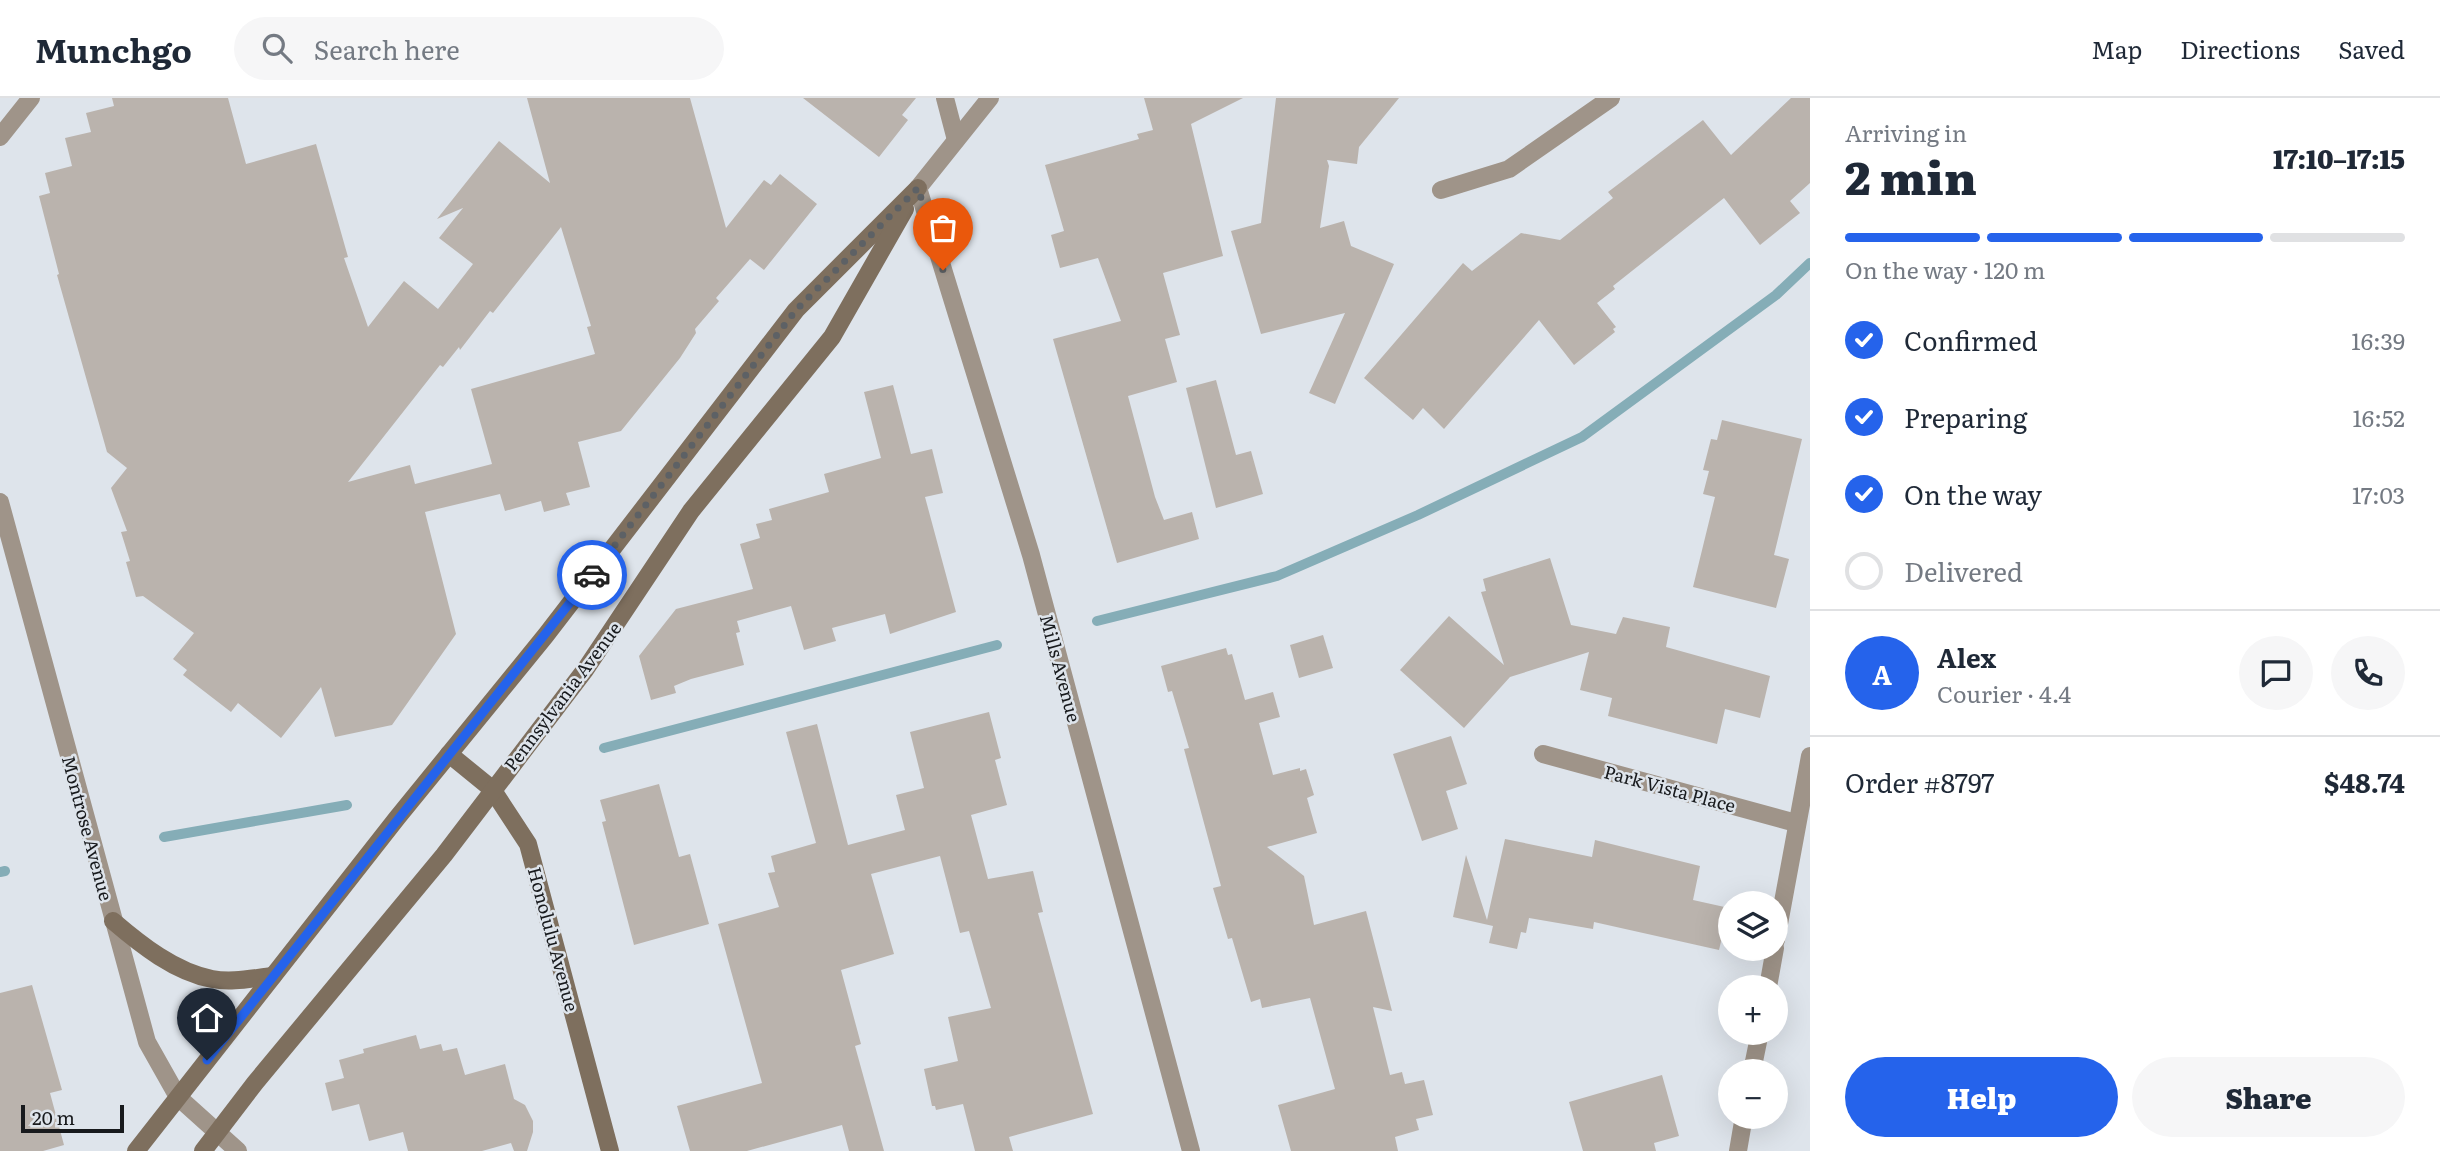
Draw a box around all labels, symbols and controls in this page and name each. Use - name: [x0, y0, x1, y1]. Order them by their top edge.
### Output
- search box: [234, 17, 724, 80]
- text: Munchgo: [35, 24, 192, 73]
- icon: search: [258, 29, 296, 67]
- text: Search here: [314, 29, 460, 68]
- text: Map: [2091, 31, 2142, 66]
- text: Directions: [2180, 31, 2300, 66]
- text: Saved: [2338, 31, 2405, 66]
- text: Arriving in: [1845, 115, 1967, 149]
- text: 17:10–17:15: [2273, 138, 2405, 177]
- text: 2 min: [1845, 141, 1977, 209]
- pin: [913, 198, 973, 270]
- icon: bag: [924, 209, 962, 247]
- text: On the way · 120 m: [1845, 252, 2045, 286]
- text: Confirmed: [1904, 320, 2038, 359]
- icon: check: [1845, 321, 1883, 359]
- text: 16:39: [2351, 323, 2405, 357]
- text: Preparing: [1904, 397, 2027, 436]
- icon: check: [1845, 398, 1883, 436]
- text: 16:52: [2353, 400, 2405, 434]
- text: On the way: [1904, 474, 2042, 513]
- icon: check: [1845, 475, 1883, 513]
- text: 17:03: [2352, 477, 2405, 511]
- courier: [557, 540, 627, 610]
- text: Delivered: [1904, 551, 2023, 590]
- icon: car: [573, 556, 611, 594]
- street label: Mills Avenue: [1034, 611, 1088, 725]
- street label: Pennsylvania Avenue: [497, 616, 627, 776]
- button: chat: [2239, 636, 2313, 710]
- button: phone: [2331, 636, 2405, 710]
- text: Alex: [1937, 637, 1996, 676]
- text: A: [1872, 654, 1892, 693]
- text: Courier · 4.4: [1937, 676, 2071, 710]
- street label: Montrose Avenue: [56, 752, 120, 904]
- street label: Park Vista Place: [1601, 757, 1739, 819]
- text: Order #8797: [1845, 762, 1994, 801]
- text: $48.74: [2324, 762, 2405, 801]
- street label: Honolulu Avenue: [522, 864, 586, 1014]
- map controls: [1718, 891, 1788, 1129]
- button: layers: [1718, 891, 1788, 961]
- button: +: [1718, 975, 1788, 1045]
- pin: [177, 988, 237, 1060]
- icon: home: [188, 999, 226, 1037]
- button: Help: [1845, 1057, 2118, 1137]
- button: Share: [2132, 1057, 2405, 1137]
- button: −: [1718, 1059, 1788, 1129]
- scale bar: [21, 1102, 124, 1134]
- text: 20 m: [32, 1103, 75, 1131]

